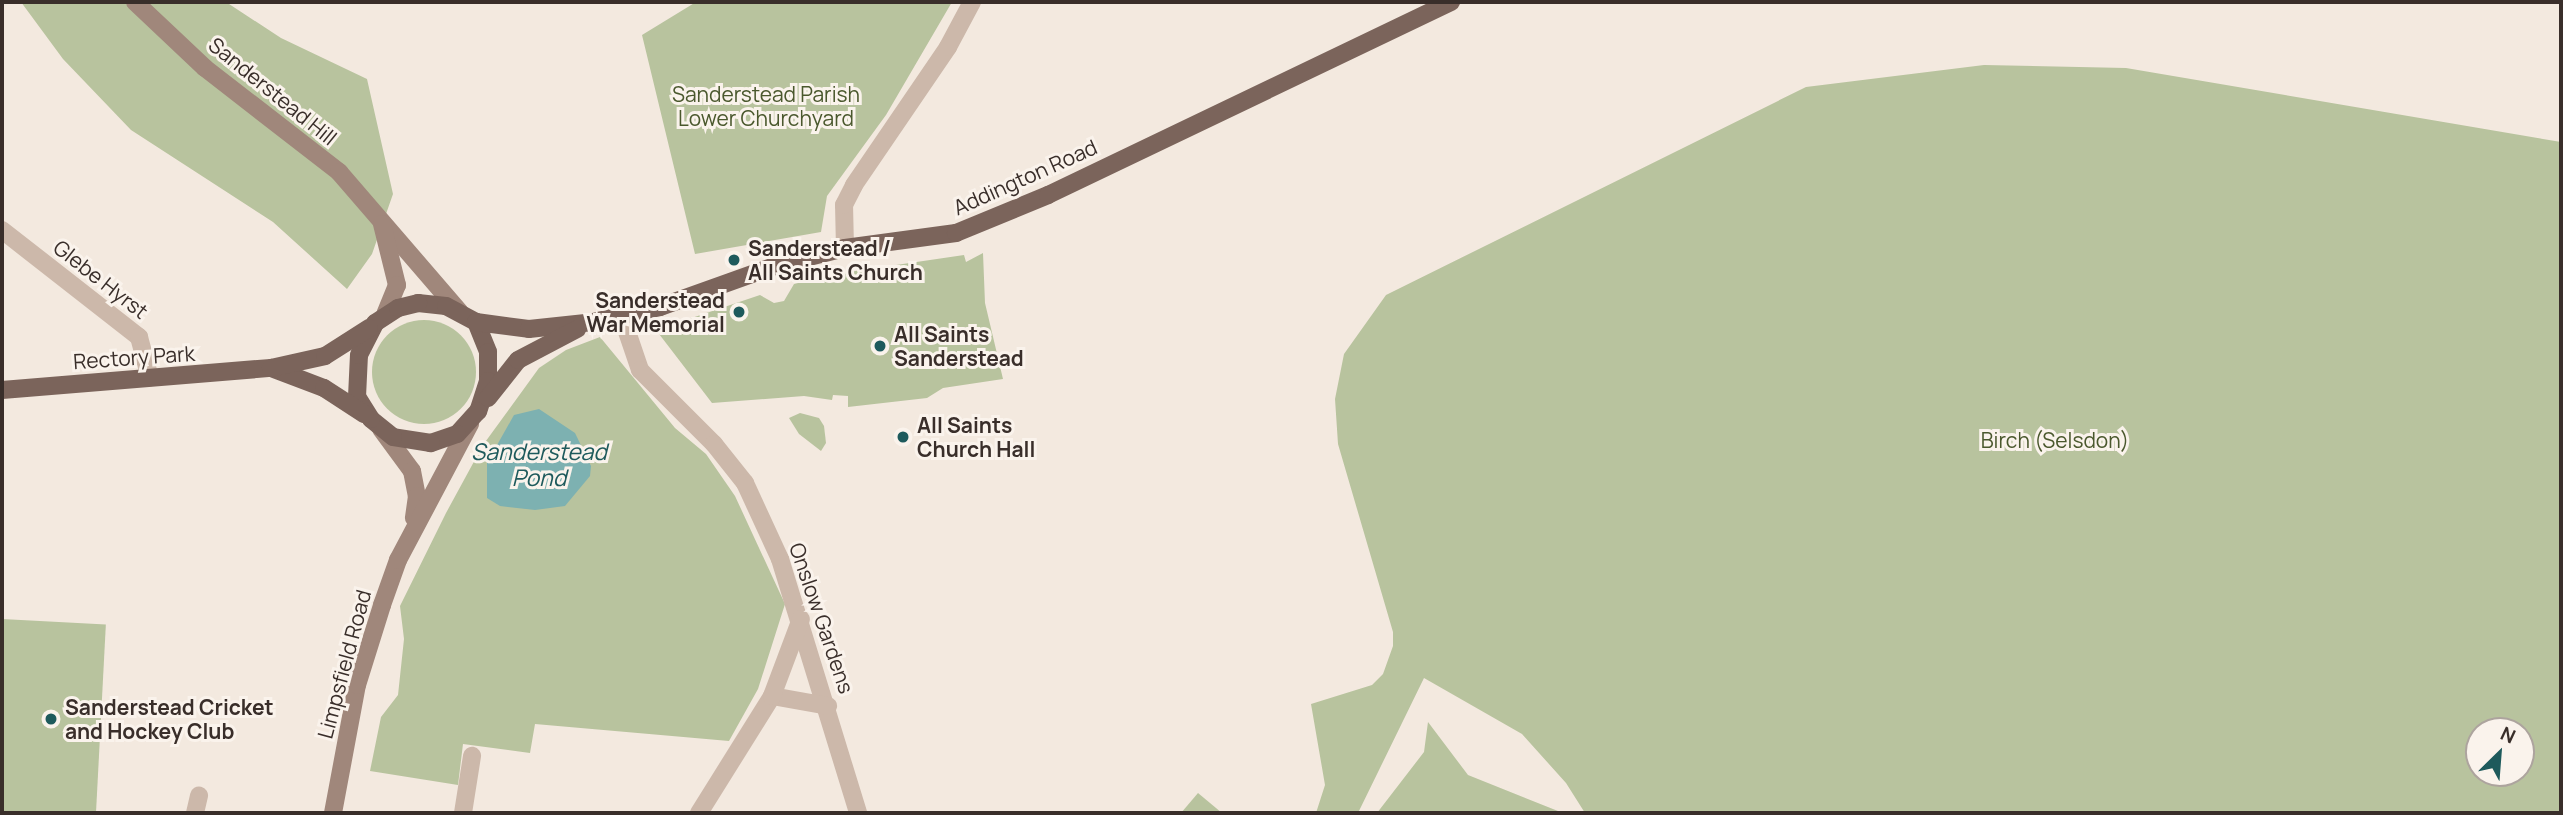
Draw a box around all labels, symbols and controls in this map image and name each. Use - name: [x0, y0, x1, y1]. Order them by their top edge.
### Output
- street label: Sanderstead Hill: [204, 32, 342, 150]
- park label: Sanderstead Parish Lower Churchyard: [672, 81, 860, 131]
- street label: Addington Road: [949, 134, 1101, 220]
- street label: Glebe Hyrst: [49, 234, 153, 324]
- place label: Sanderstead / All Saints Church: [748, 235, 923, 285]
- marker: Sanderstead / All Saints Church: [726, 252, 742, 268]
- place label: Sanderstead War Memorial: [587, 287, 725, 337]
- marker: Sanderstead War Memorial: [731, 304, 747, 320]
- place label: All Saints Sanderstead: [894, 321, 1024, 371]
- marker: All Saints Sanderstead: [872, 338, 888, 354]
- street label: Rectory Park: [72, 340, 196, 374]
- place label: All Saints Church Hall: [917, 412, 1035, 462]
- park label: Birch (Selsdon): [1981, 427, 2129, 453]
- marker: All Saints Church Hall: [895, 429, 911, 445]
- water label: Sanderstead Pond: [471, 437, 607, 491]
- street label: Onslow Gardens: [784, 539, 860, 697]
- street label: Limpsfield Road: [312, 587, 376, 741]
- place label: Sanderstead Cricket and Hockey Club: [65, 694, 274, 744]
- marker: Sanderstead Cricket and Hockey Club: [43, 711, 59, 727]
- north arrow: [2465, 717, 2535, 787]
- text: N: [2496, 720, 2520, 749]

